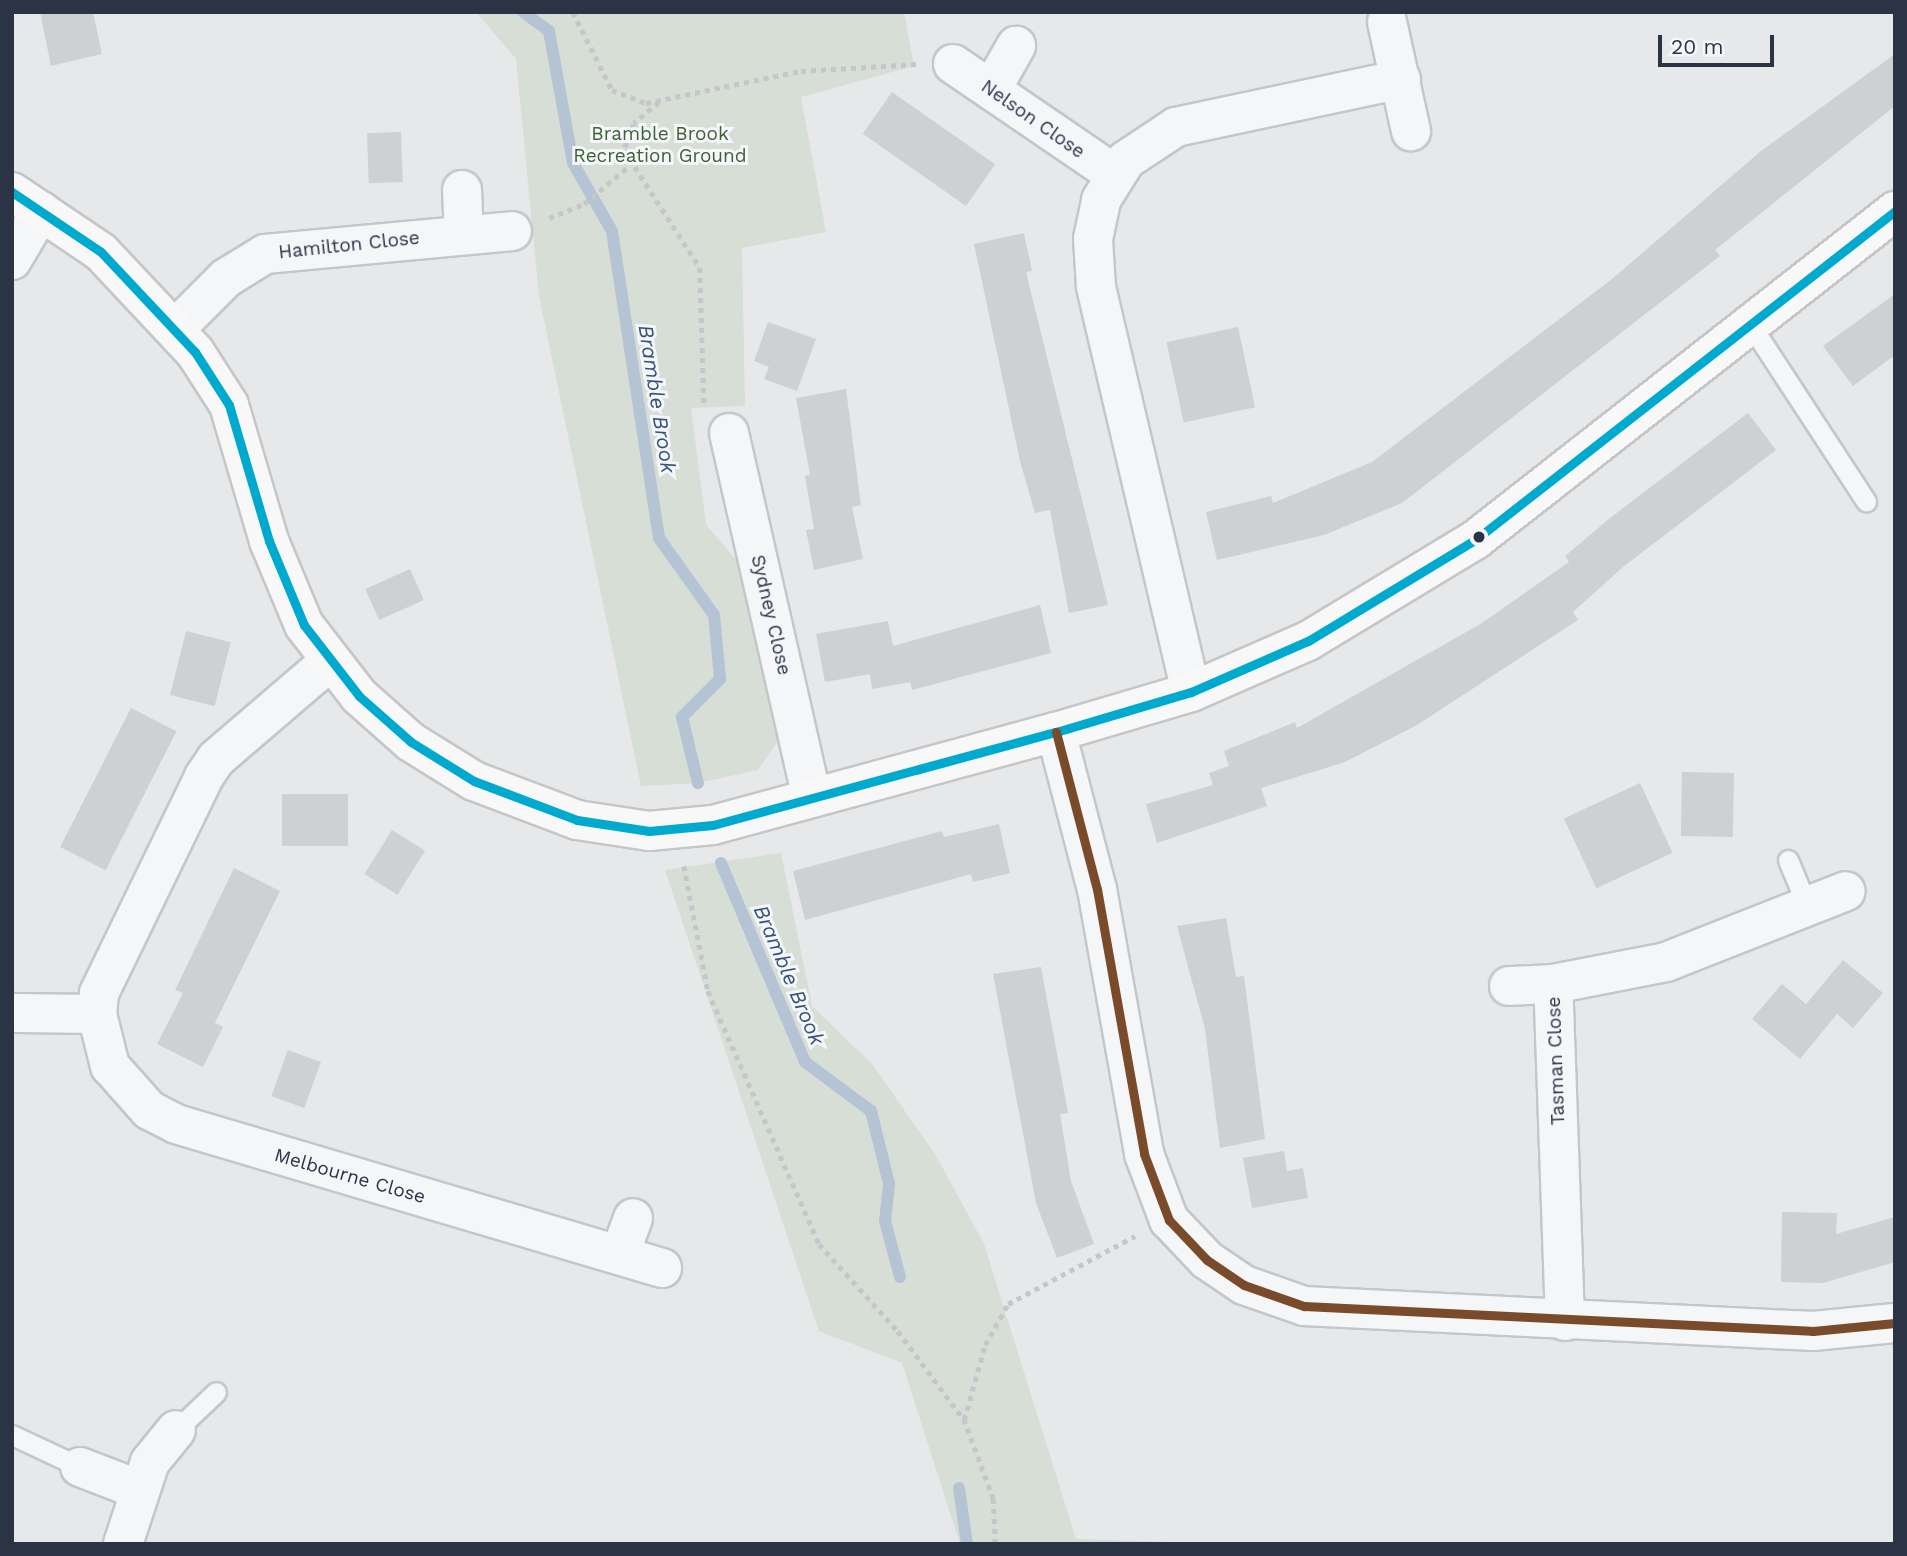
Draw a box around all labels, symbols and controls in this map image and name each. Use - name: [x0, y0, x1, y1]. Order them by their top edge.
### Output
- scale bar: [1662, 21, 1778, 65]
- text: 20 m: [1671, 34, 1723, 59]
- street label: Nelson Close: [977, 75, 1089, 163]
- park label: Bramble Brook Recreation Ground: [573, 123, 747, 167]
- street label: Hamilton Close: [277, 226, 421, 264]
- water label: Bramble Brook: [633, 323, 681, 475]
- unlabelled marker: [1472, 530, 1486, 544]
- street label: Sydney Close: [746, 552, 796, 678]
- water label: Bramble Brook: [748, 901, 830, 1049]
- street label: Tasman Close: [1542, 996, 1570, 1126]
- street label: Melbourne Close: [272, 1144, 428, 1208]

